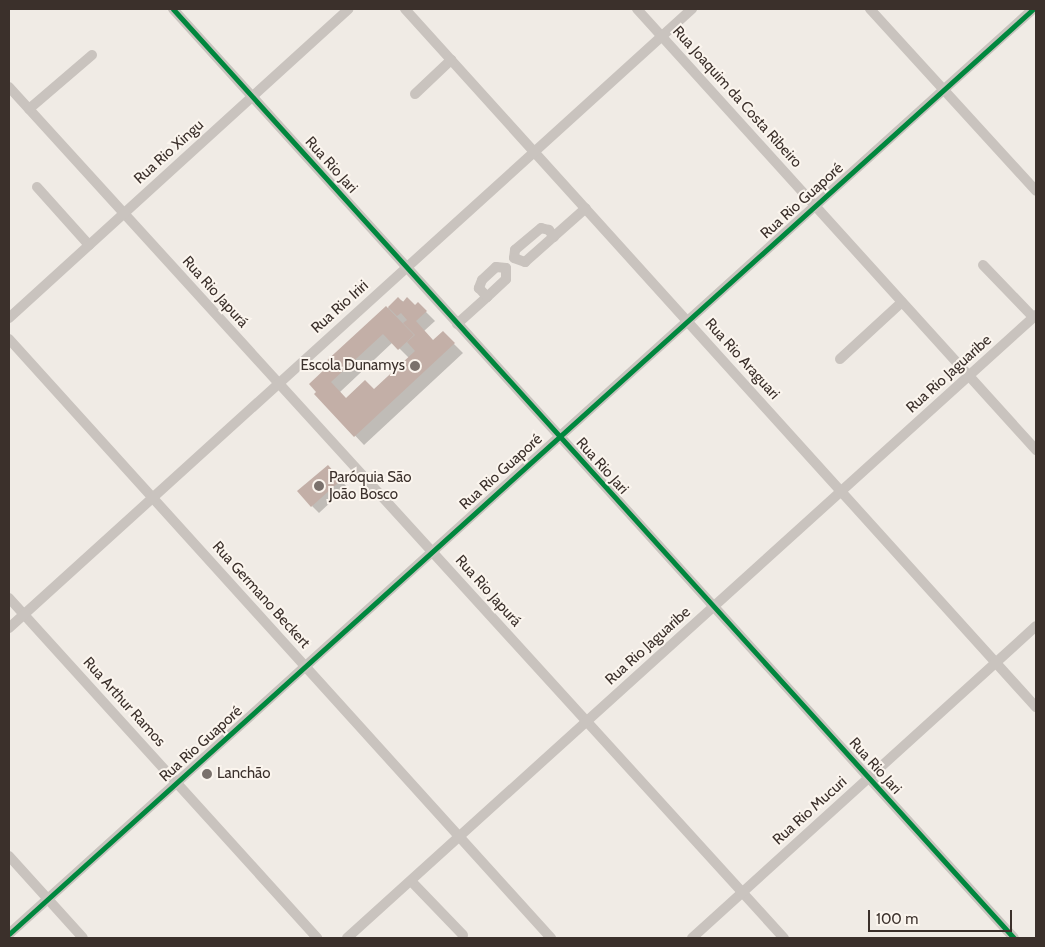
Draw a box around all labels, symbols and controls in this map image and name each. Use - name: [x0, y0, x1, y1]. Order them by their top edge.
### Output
- street label: Rua Joaquim da Costa Ribeiro: [669, 22, 805, 172]
- street label: Rua Rio Xingu: [131, 116, 207, 188]
- street label: Rua Rio Jari: [301, 133, 361, 197]
- street label: Rua Rio Guaporé: [757, 159, 847, 243]
- street label: Rua Rio Japurá: [178, 253, 252, 331]
- street label: Rua Rio Iriri: [308, 277, 372, 337]
- street label: Rua Rio Araguari: [701, 315, 783, 403]
- street label: Rua Rio Jaguaribe: [903, 331, 995, 417]
- place label: Escola Dunamys: [301, 357, 405, 375]
- marker: Escola Dunamys: [409, 360, 421, 372]
- street label: Rua Rio Guaporé: [456, 430, 546, 514]
- street label: Rua Rio Jari: [572, 434, 632, 498]
- place label: Paróquia São João Bosco: [329, 468, 412, 503]
- marker: Paróquia São João Bosco: [313, 480, 325, 492]
- street label: Rua Germano Beckert: [208, 538, 314, 652]
- street label: Rua Rio Japurá: [451, 552, 525, 630]
- street label: Rua Rio Jaguaribe: [602, 603, 694, 689]
- street label: Rua Arthur Ramos: [79, 654, 169, 750]
- street label: Rua Rio Guaporé: [156, 702, 246, 786]
- street label: Rua Rio Jari: [845, 734, 905, 798]
- place label: Lanchão: [217, 765, 270, 783]
- marker: Lanchão: [201, 768, 213, 780]
- street label: Rua Rio Mucuri: [769, 773, 851, 849]
- scale bar: [870, 900, 1014, 932]
- text: 100 m: [876, 910, 918, 928]

